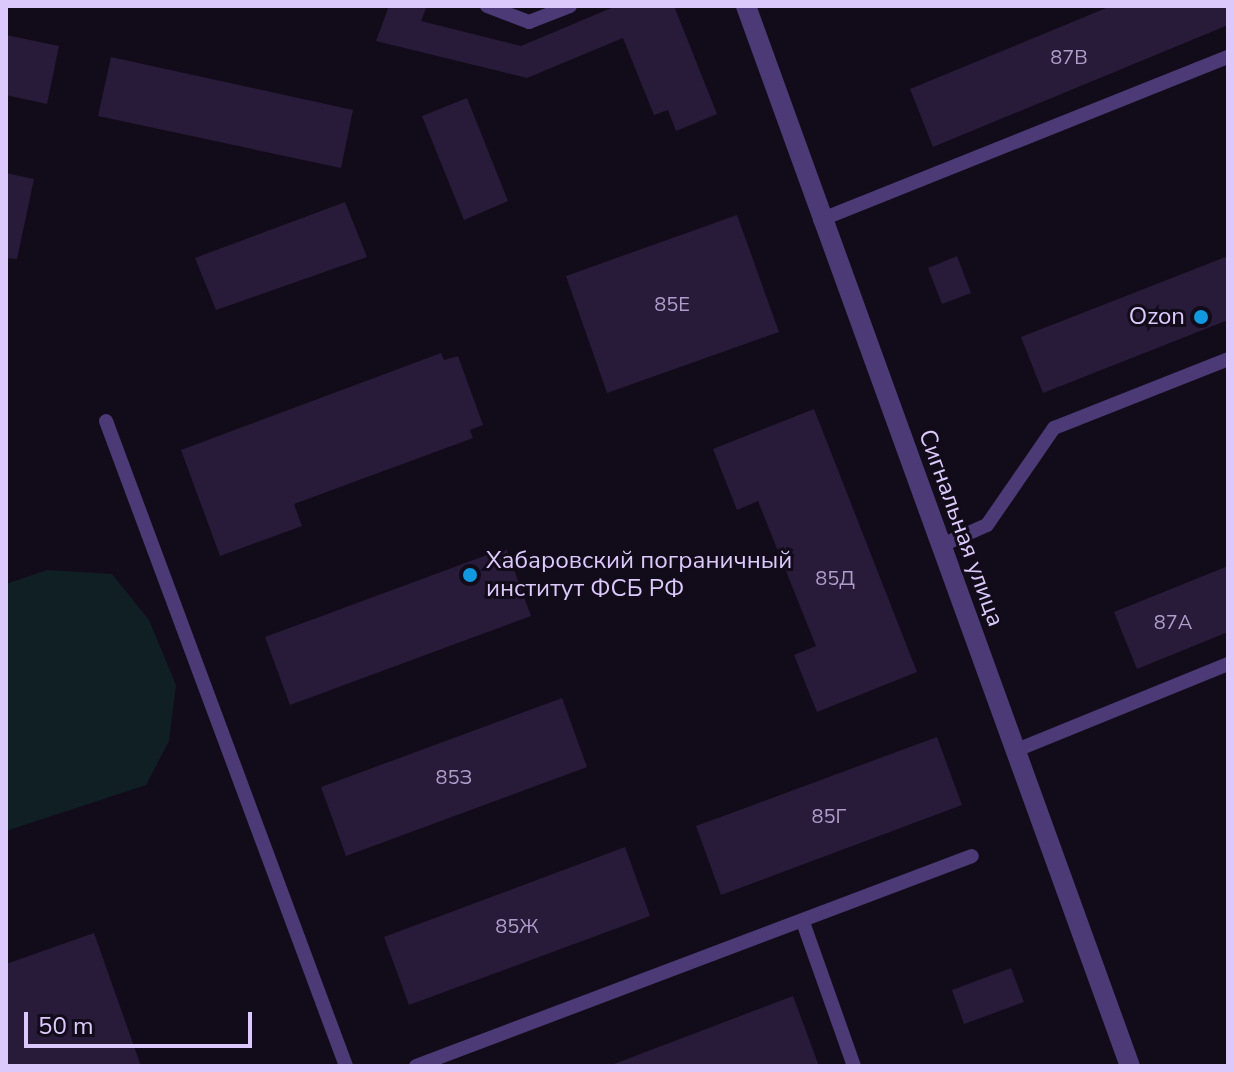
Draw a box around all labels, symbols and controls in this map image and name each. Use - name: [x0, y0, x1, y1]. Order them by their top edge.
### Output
- house number: 87В: [1050, 45, 1088, 69]
- house number: 85Е: [654, 292, 690, 316]
- place label: Ozon: [1129, 303, 1185, 331]
- marker: Ozon: [1192, 308, 1210, 326]
- street label: Сигнальная улица: [912, 426, 1010, 630]
- place label: Хабаровский пограничный институт ФСБ РФ: [486, 547, 792, 603]
- marker: Хабаровский пограничный институт ФСБ РФ: [461, 566, 479, 584]
- house number: 85Д: [815, 566, 855, 590]
- house number: 87А: [1154, 610, 1192, 634]
- house number: 85З: [436, 765, 472, 789]
- house number: 85Г: [812, 804, 846, 828]
- house number: 85Ж: [495, 914, 539, 938]
- scale bar: [28, 996, 256, 1046]
- text: 50 m: [38, 1010, 94, 1042]

